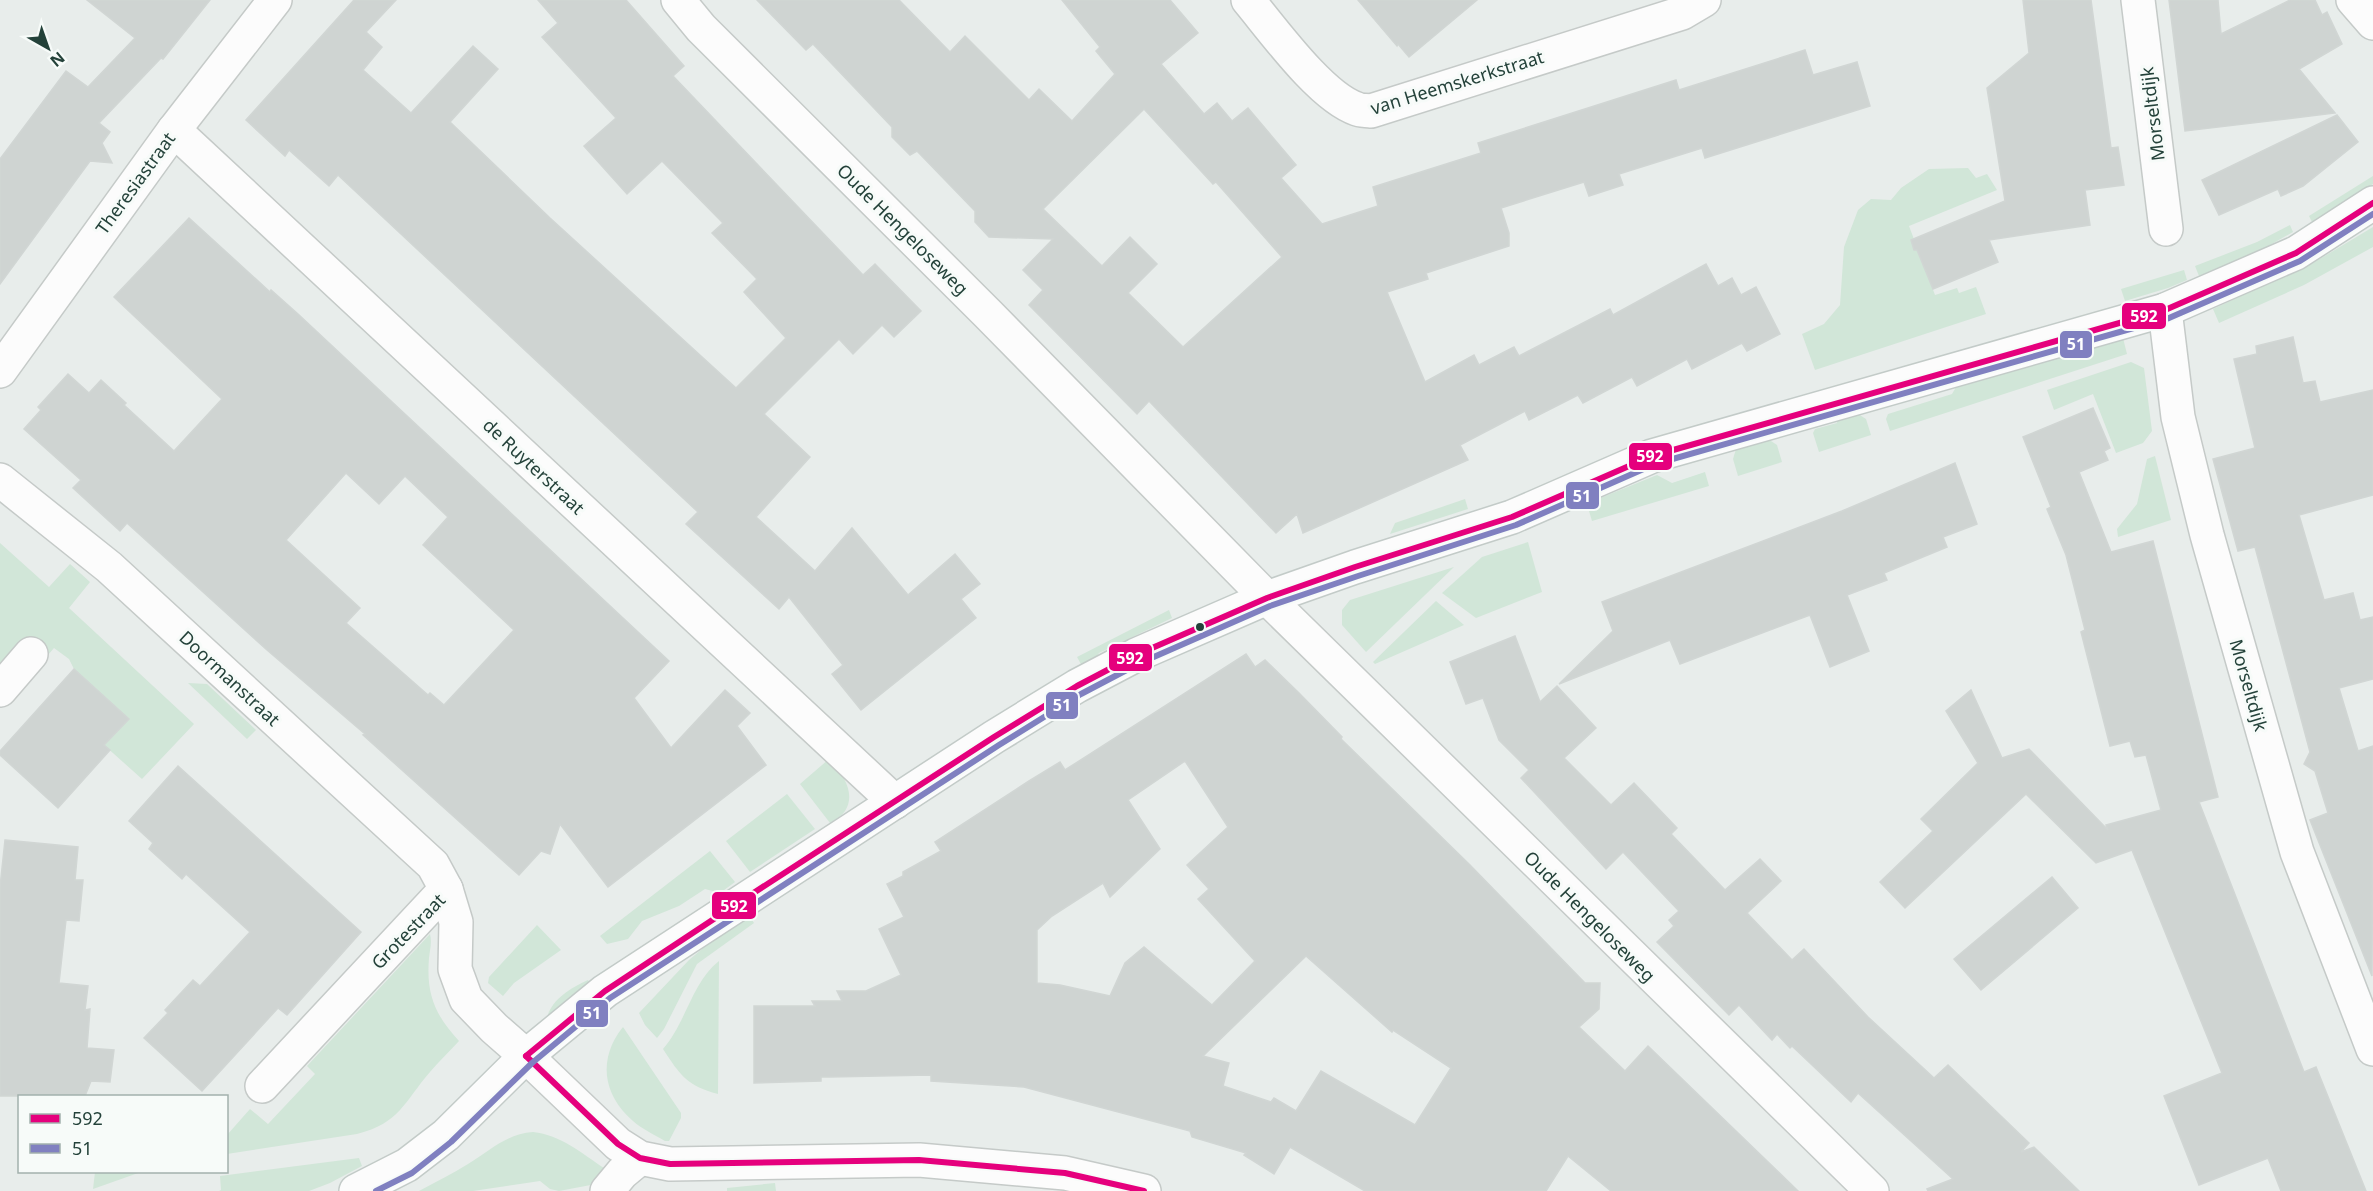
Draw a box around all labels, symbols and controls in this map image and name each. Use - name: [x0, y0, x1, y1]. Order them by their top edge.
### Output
- north arrow: [18, 18, 78, 78]
- street label: van Heemskerkstraat: [1367, 44, 1547, 120]
- text: N: [46, 47, 70, 72]
- street label: Morseltdijk: [2134, 65, 2170, 162]
- street label: Theresiastraat: [90, 127, 180, 239]
- street label: Oude Hengeloseweg: [832, 158, 974, 300]
- line badge: 592: [2121, 302, 2167, 330]
- text: 592: [2130, 305, 2158, 327]
- line badge: 51: [2059, 330, 2093, 359]
- text: 51: [2067, 333, 2085, 355]
- street label: de Ruyterstraat: [478, 413, 590, 520]
- line badge: 592: [1628, 442, 1673, 471]
- text: 592: [1636, 445, 1664, 467]
- line badge: 51: [1565, 481, 1600, 510]
- text: 51: [1573, 485, 1591, 507]
- unlabelled marker: [1194, 621, 1206, 633]
- street label: Doormanstraat: [175, 625, 286, 731]
- street label: Morseltdijk: [2224, 636, 2274, 734]
- line badge: 592: [1108, 643, 1153, 672]
- text: 592: [1116, 647, 1144, 669]
- line badge: 51: [1045, 691, 1079, 720]
- text: 51: [1053, 694, 1071, 716]
- street label: Oude Hengeloseweg: [1519, 845, 1661, 987]
- street label: Grotestraat: [366, 888, 451, 974]
- line badge: 592: [711, 891, 757, 920]
- text: 592: [720, 895, 748, 917]
- line badge: 51: [575, 999, 609, 1028]
- text: 51: [583, 1002, 601, 1024]
- legend: [18, 1095, 228, 1173]
- text: 592: [72, 1106, 103, 1130]
- text: 51: [72, 1136, 93, 1160]

